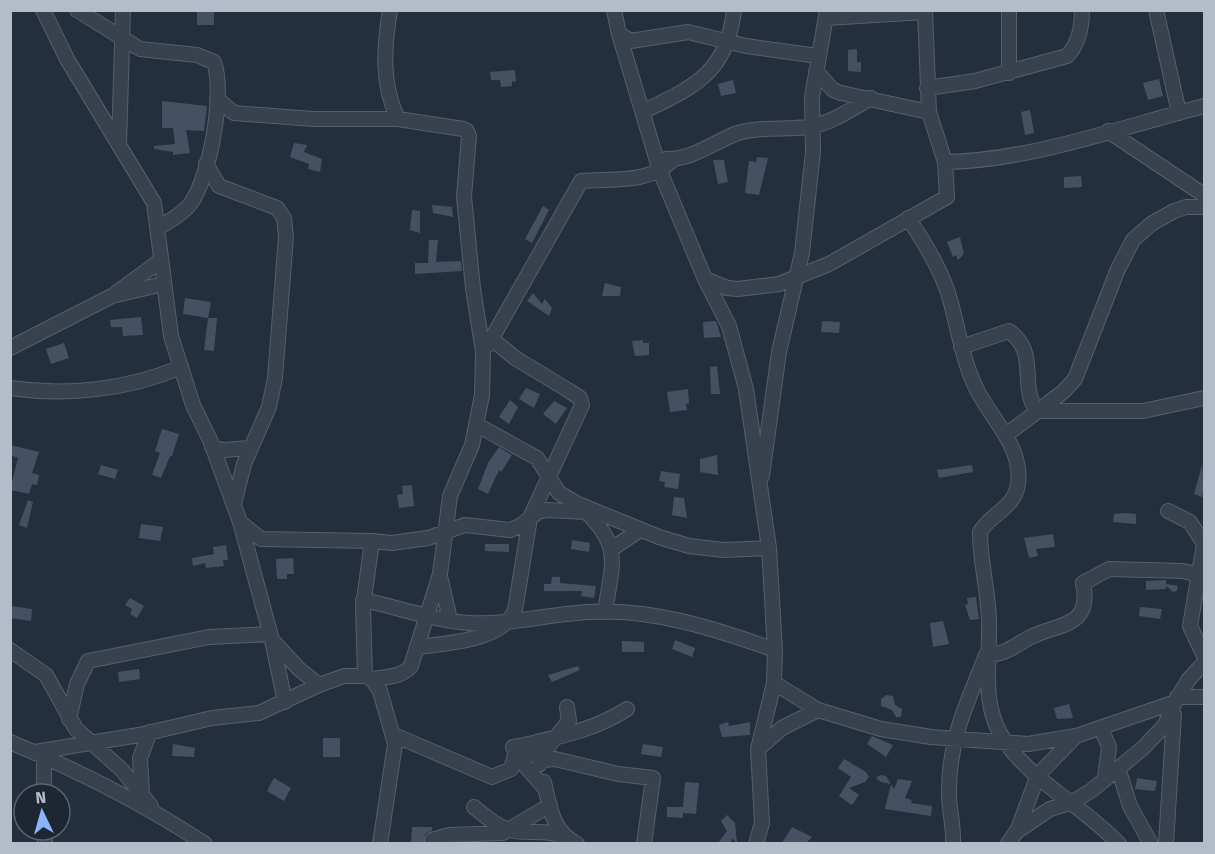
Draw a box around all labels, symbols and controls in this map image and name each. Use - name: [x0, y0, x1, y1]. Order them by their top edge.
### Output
- north arrow: [12, 782, 72, 842]
- text: N: [35, 788, 47, 807]

